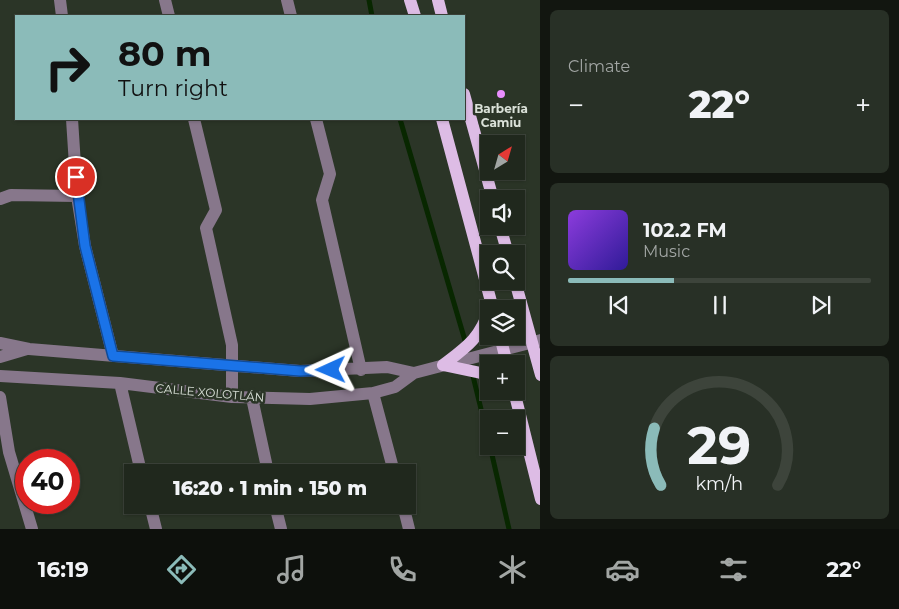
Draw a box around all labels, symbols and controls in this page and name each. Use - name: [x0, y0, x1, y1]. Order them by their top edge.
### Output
- text: 80 m: [118, 32, 212, 75]
- icon: right: [35, 35, 100, 100]
- text: Climate: [568, 57, 630, 76]
- text: Turn right: [118, 75, 228, 102]
- text: 22°: [689, 81, 750, 128]
- marker: Barbería Camiu: [495, 88, 507, 100]
- text: −: [568, 88, 584, 122]
- text: +: [855, 88, 871, 122]
- place label: Barbería Camiu: [474, 101, 528, 130]
- north arrow: [480, 135, 525, 180]
- map controls: [480, 135, 525, 455]
- pin: [55, 156, 97, 198]
- icon: arrive: [62, 163, 90, 191]
- button: sound: [480, 190, 525, 235]
- text: 102.2 FM: [643, 219, 727, 242]
- text: Music: [643, 242, 690, 261]
- button: search: [480, 245, 525, 290]
- icon: previous: [605, 291, 633, 319]
- icon: pause: [706, 291, 734, 319]
- icon: next: [807, 291, 835, 319]
- button: layers: [480, 300, 525, 345]
- position arrow: [304, 343, 356, 395]
- button: +: [480, 355, 525, 400]
- street label: CALLE XOLOTLÁN: [155, 380, 265, 405]
- button: −: [480, 410, 525, 455]
- text: 29: [688, 414, 751, 477]
- speed limit sign: 40: [15, 449, 80, 514]
- text: km/h: [696, 473, 743, 494]
- text: 16:20 · 1 min · 150 m: [173, 477, 367, 500]
- icon: directions: [164, 552, 199, 587]
- icon: music: [274, 552, 309, 587]
- icon: phone: [385, 552, 420, 587]
- icon: climate: [495, 552, 530, 587]
- icon: car: [605, 552, 640, 587]
- icon: filters: [716, 552, 751, 587]
- text: 16:19: [38, 556, 89, 583]
- text: 22°: [826, 556, 861, 583]

